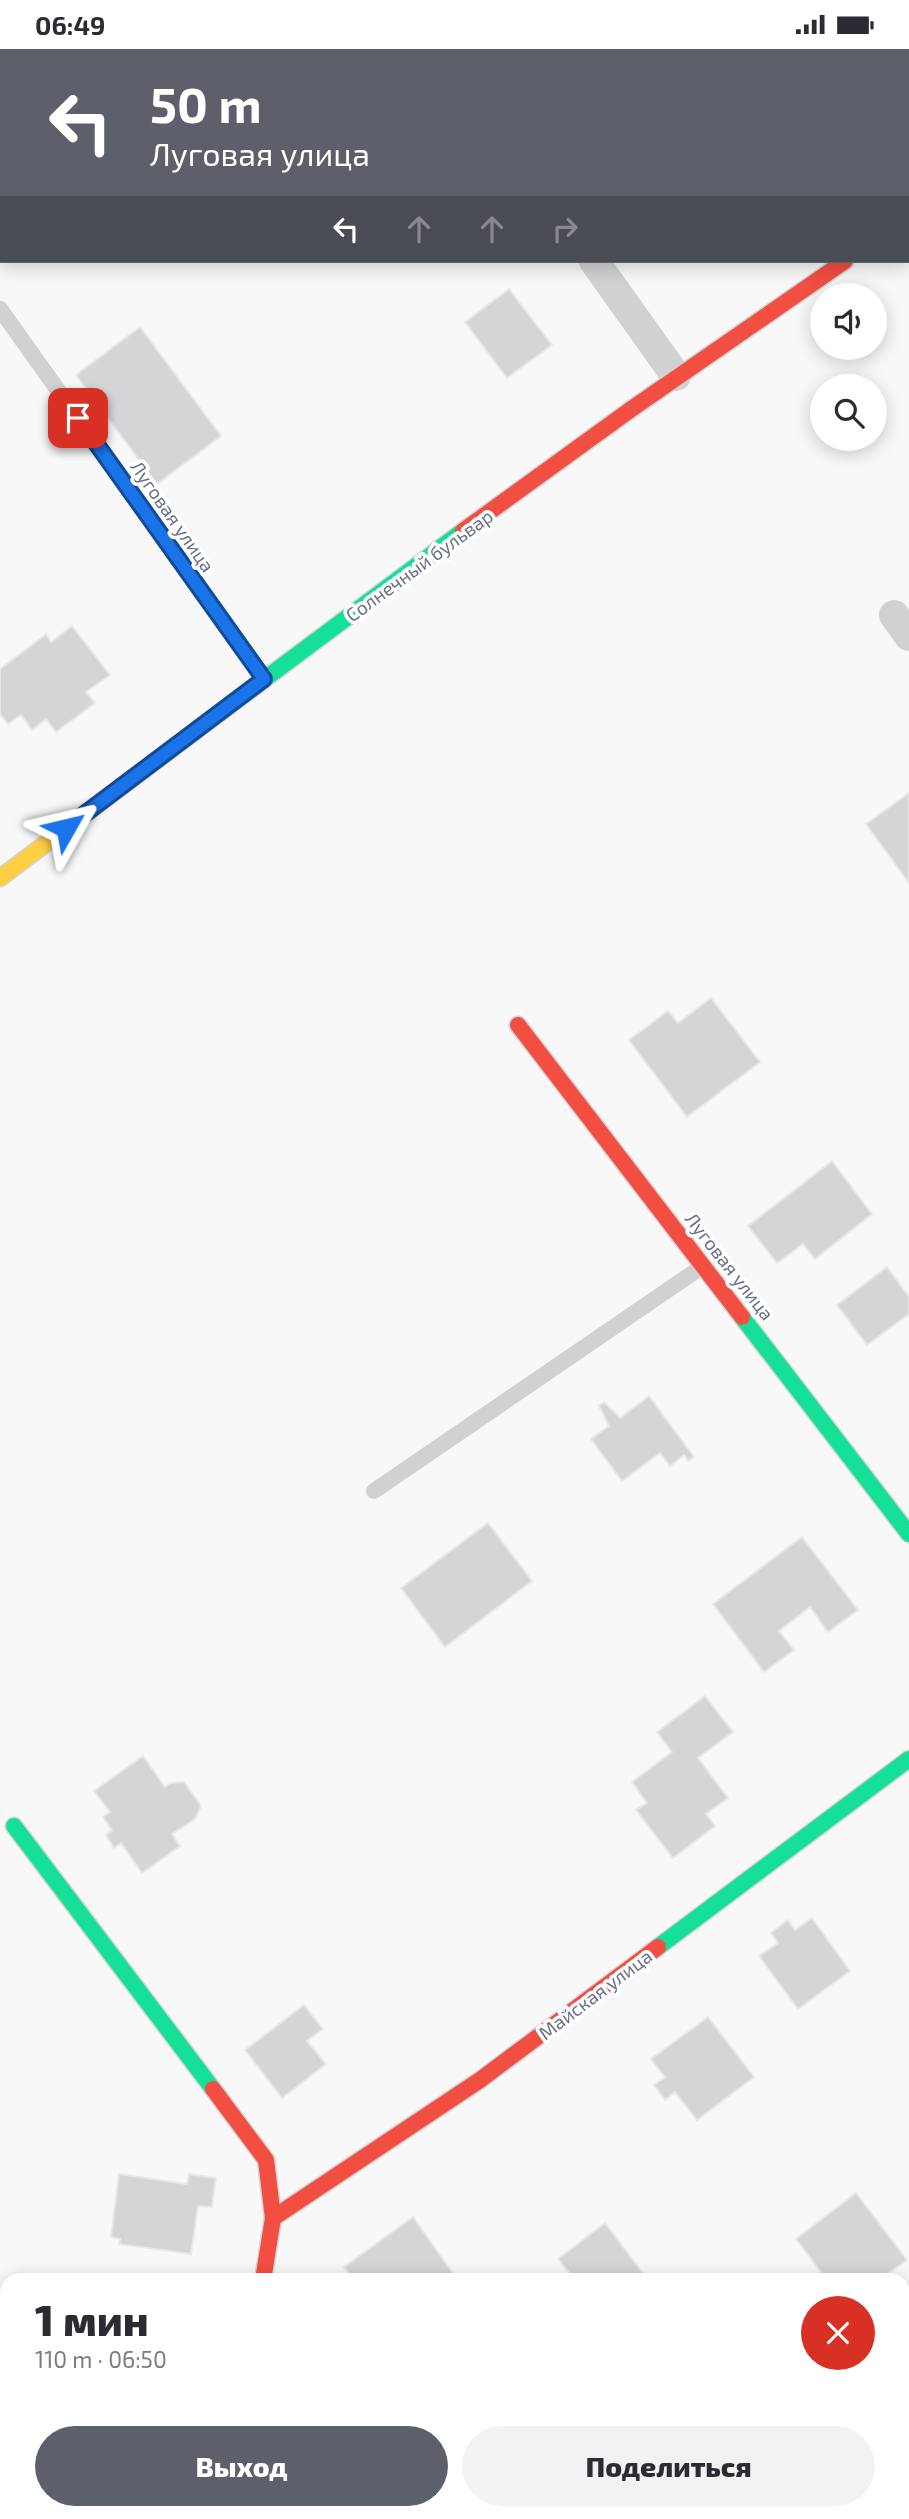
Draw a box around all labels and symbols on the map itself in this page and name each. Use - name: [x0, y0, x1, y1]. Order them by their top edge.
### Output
- pin: [48, 388, 108, 448]
- street label: Луговая улица: [125, 456, 220, 577]
- street label: Солнечный бульвар: [341, 504, 498, 627]
- position arrow: [29, 791, 103, 865]
- street label: Луговая улица: [680, 1207, 779, 1325]
- street label: Майская улица: [534, 1944, 657, 2045]

